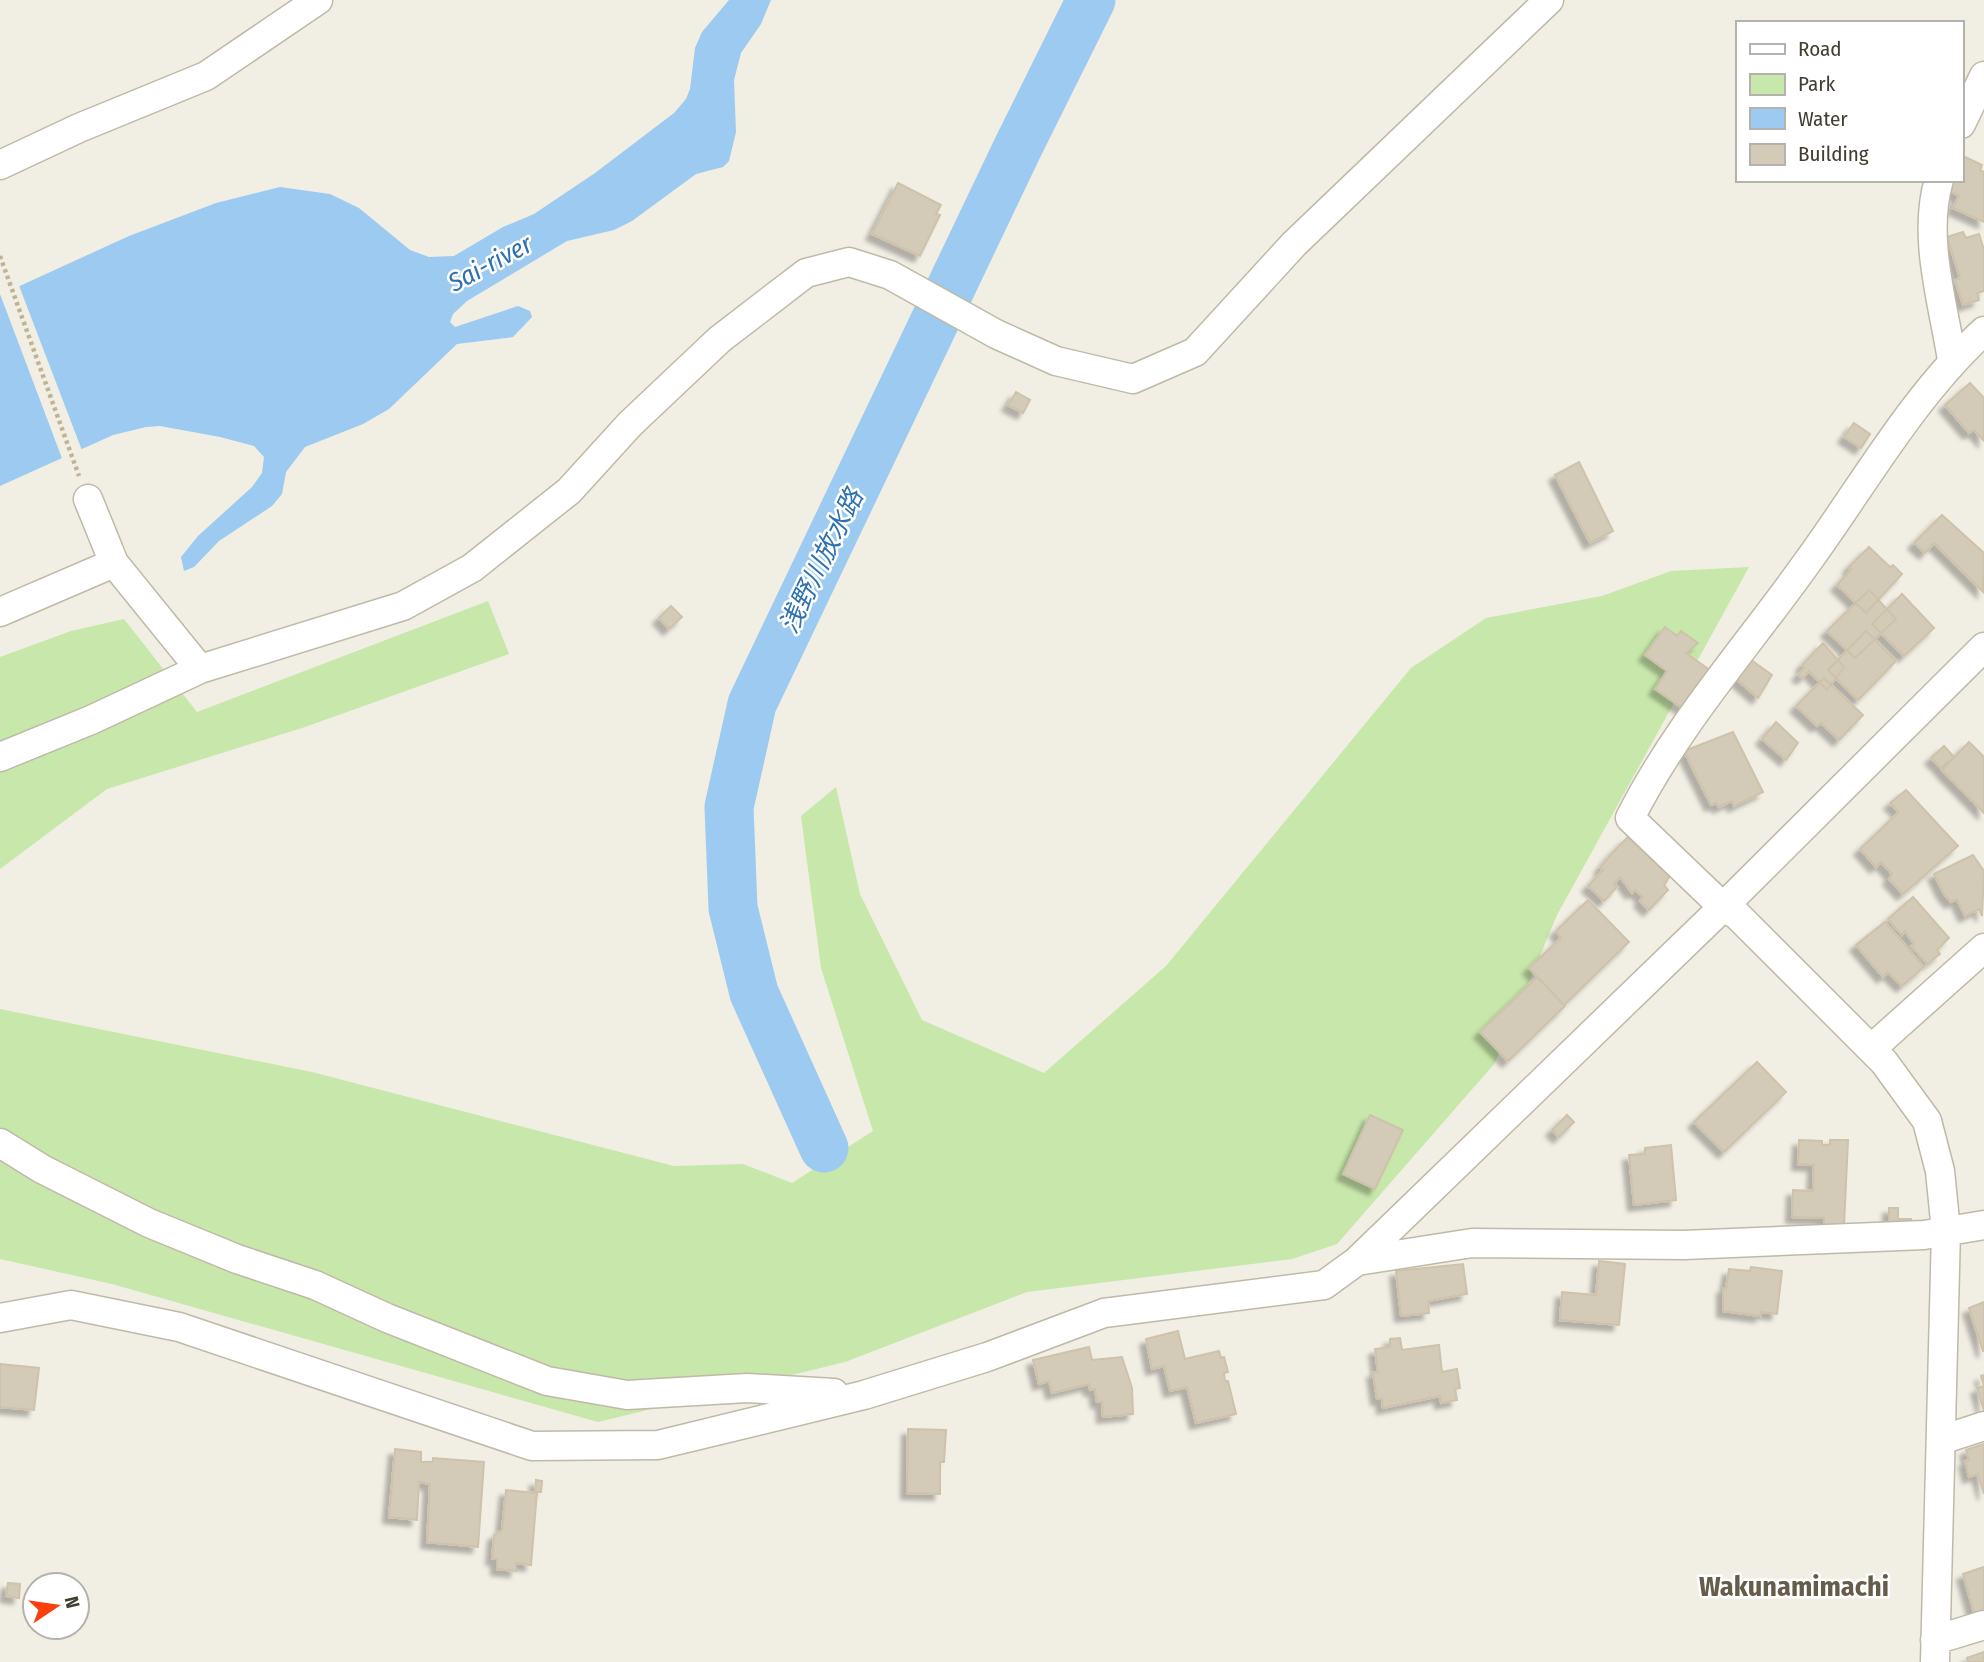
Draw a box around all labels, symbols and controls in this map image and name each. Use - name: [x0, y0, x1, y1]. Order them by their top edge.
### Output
- legend: [1736, 21, 1963, 182]
- text: Road: [1798, 36, 1842, 62]
- text: Park: [1798, 71, 1836, 97]
- text: Water: [1798, 106, 1848, 132]
- text: Building: [1798, 141, 1869, 167]
- water label: Sai-river: [442, 228, 538, 299]
- water label: 浅野川放水路: [773, 483, 870, 638]
- district label: Wakunamimachi: [1699, 1570, 1889, 1603]
- north arrow: [21, 1571, 91, 1641]
- text: N: [60, 1594, 85, 1610]

